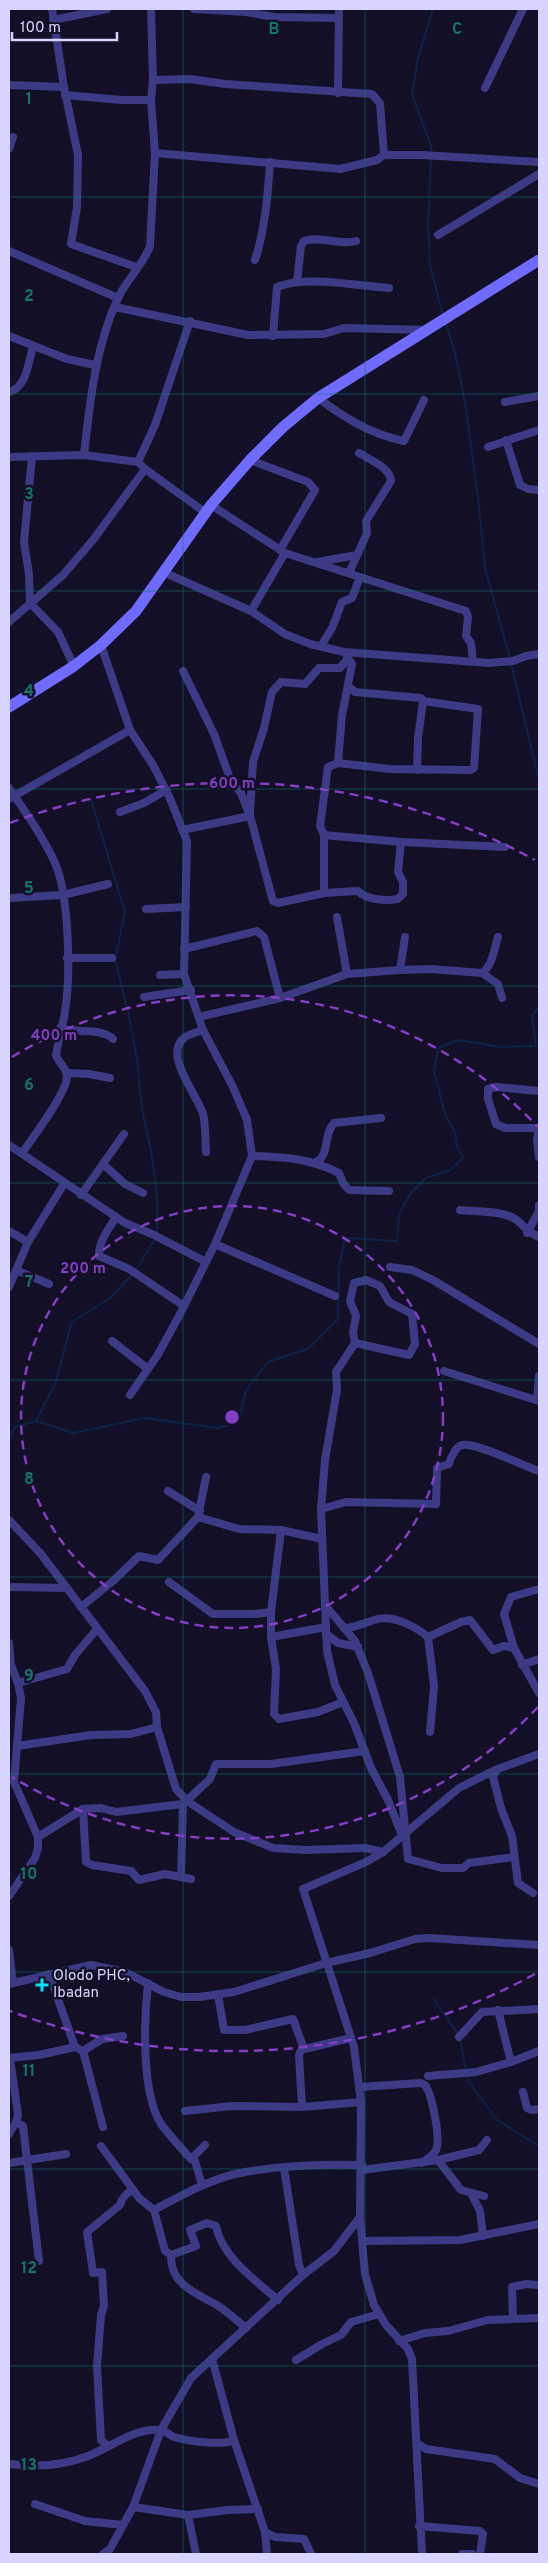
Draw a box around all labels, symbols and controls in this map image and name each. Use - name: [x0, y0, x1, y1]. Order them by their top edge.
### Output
- scale bar: [12, 10, 118, 42]
- text: 100 m: [20, 19, 61, 38]
- text: B: [268, 20, 280, 40]
- text: C: [452, 20, 462, 40]
- text: 1: [26, 90, 32, 110]
- text: 2: [24, 287, 34, 307]
- text: 3: [24, 485, 34, 505]
- text: 4: [24, 682, 34, 702]
- text: 600 m: [209, 775, 255, 794]
- text: 5: [24, 879, 34, 899]
- text: 400 m: [31, 1027, 77, 1046]
- text: 6: [24, 1076, 34, 1096]
- text: 200 m: [60, 1260, 106, 1279]
- text: 7: [25, 1273, 33, 1293]
- centre of rings: [223, 1408, 241, 1426]
- text: 8: [24, 1470, 34, 1490]
- text: 9: [24, 1667, 34, 1687]
- text: 10: [21, 1865, 37, 1885]
- place label: Olodo PHC, Ibadan: [53, 1967, 130, 2003]
- marker: Olodo PHC, Ibadan: [35, 1978, 49, 1992]
- text: 11: [23, 2062, 35, 2082]
- text: 12: [21, 2259, 37, 2279]
- text: 13: [21, 2456, 37, 2476]

